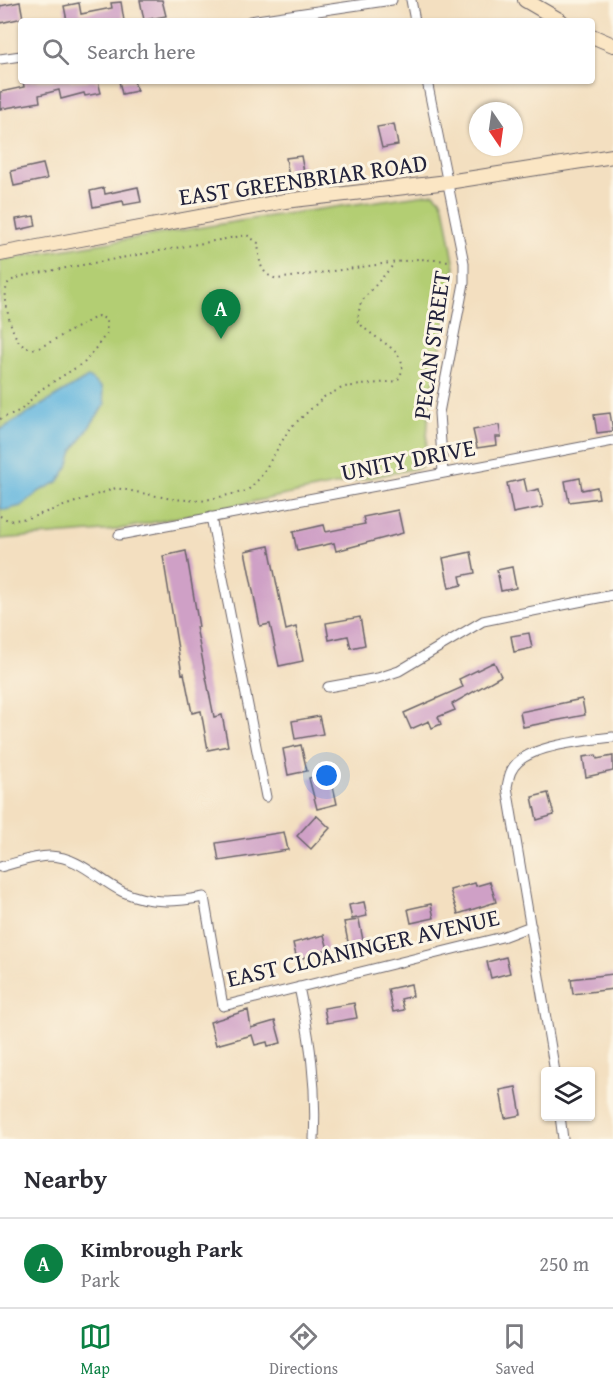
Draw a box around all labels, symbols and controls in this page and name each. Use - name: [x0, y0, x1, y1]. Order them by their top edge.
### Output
- search box: [18, 18, 595, 84]
- icon: search: [39, 35, 72, 68]
- text: Search here: [87, 35, 196, 67]
- north arrow: [469, 102, 523, 156]
- street label: EAST GREENBRIAR ROAD: [177, 145, 429, 214]
- street label: PECAN STREET: [404, 268, 459, 421]
- pin: A: [202, 290, 240, 339]
- street label: UNITY DRIVE: [338, 429, 478, 490]
- your location: [312, 761, 341, 790]
- street label: EAST CLOANINGER AVENUE: [223, 899, 503, 996]
- map controls: [541, 1067, 595, 1121]
- button: layers: [541, 1067, 595, 1121]
- text: Nearby: [24, 1159, 107, 1198]
- text: Kimbrough Park: [81, 1233, 243, 1265]
- text: A: [37, 1249, 50, 1278]
- text: 250 m: [539, 1249, 589, 1278]
- text: Park: [81, 1265, 120, 1294]
- tab: Map: [79, 1320, 112, 1380]
- tab: Directions: [269, 1320, 338, 1380]
- tab: Saved: [495, 1320, 534, 1380]

